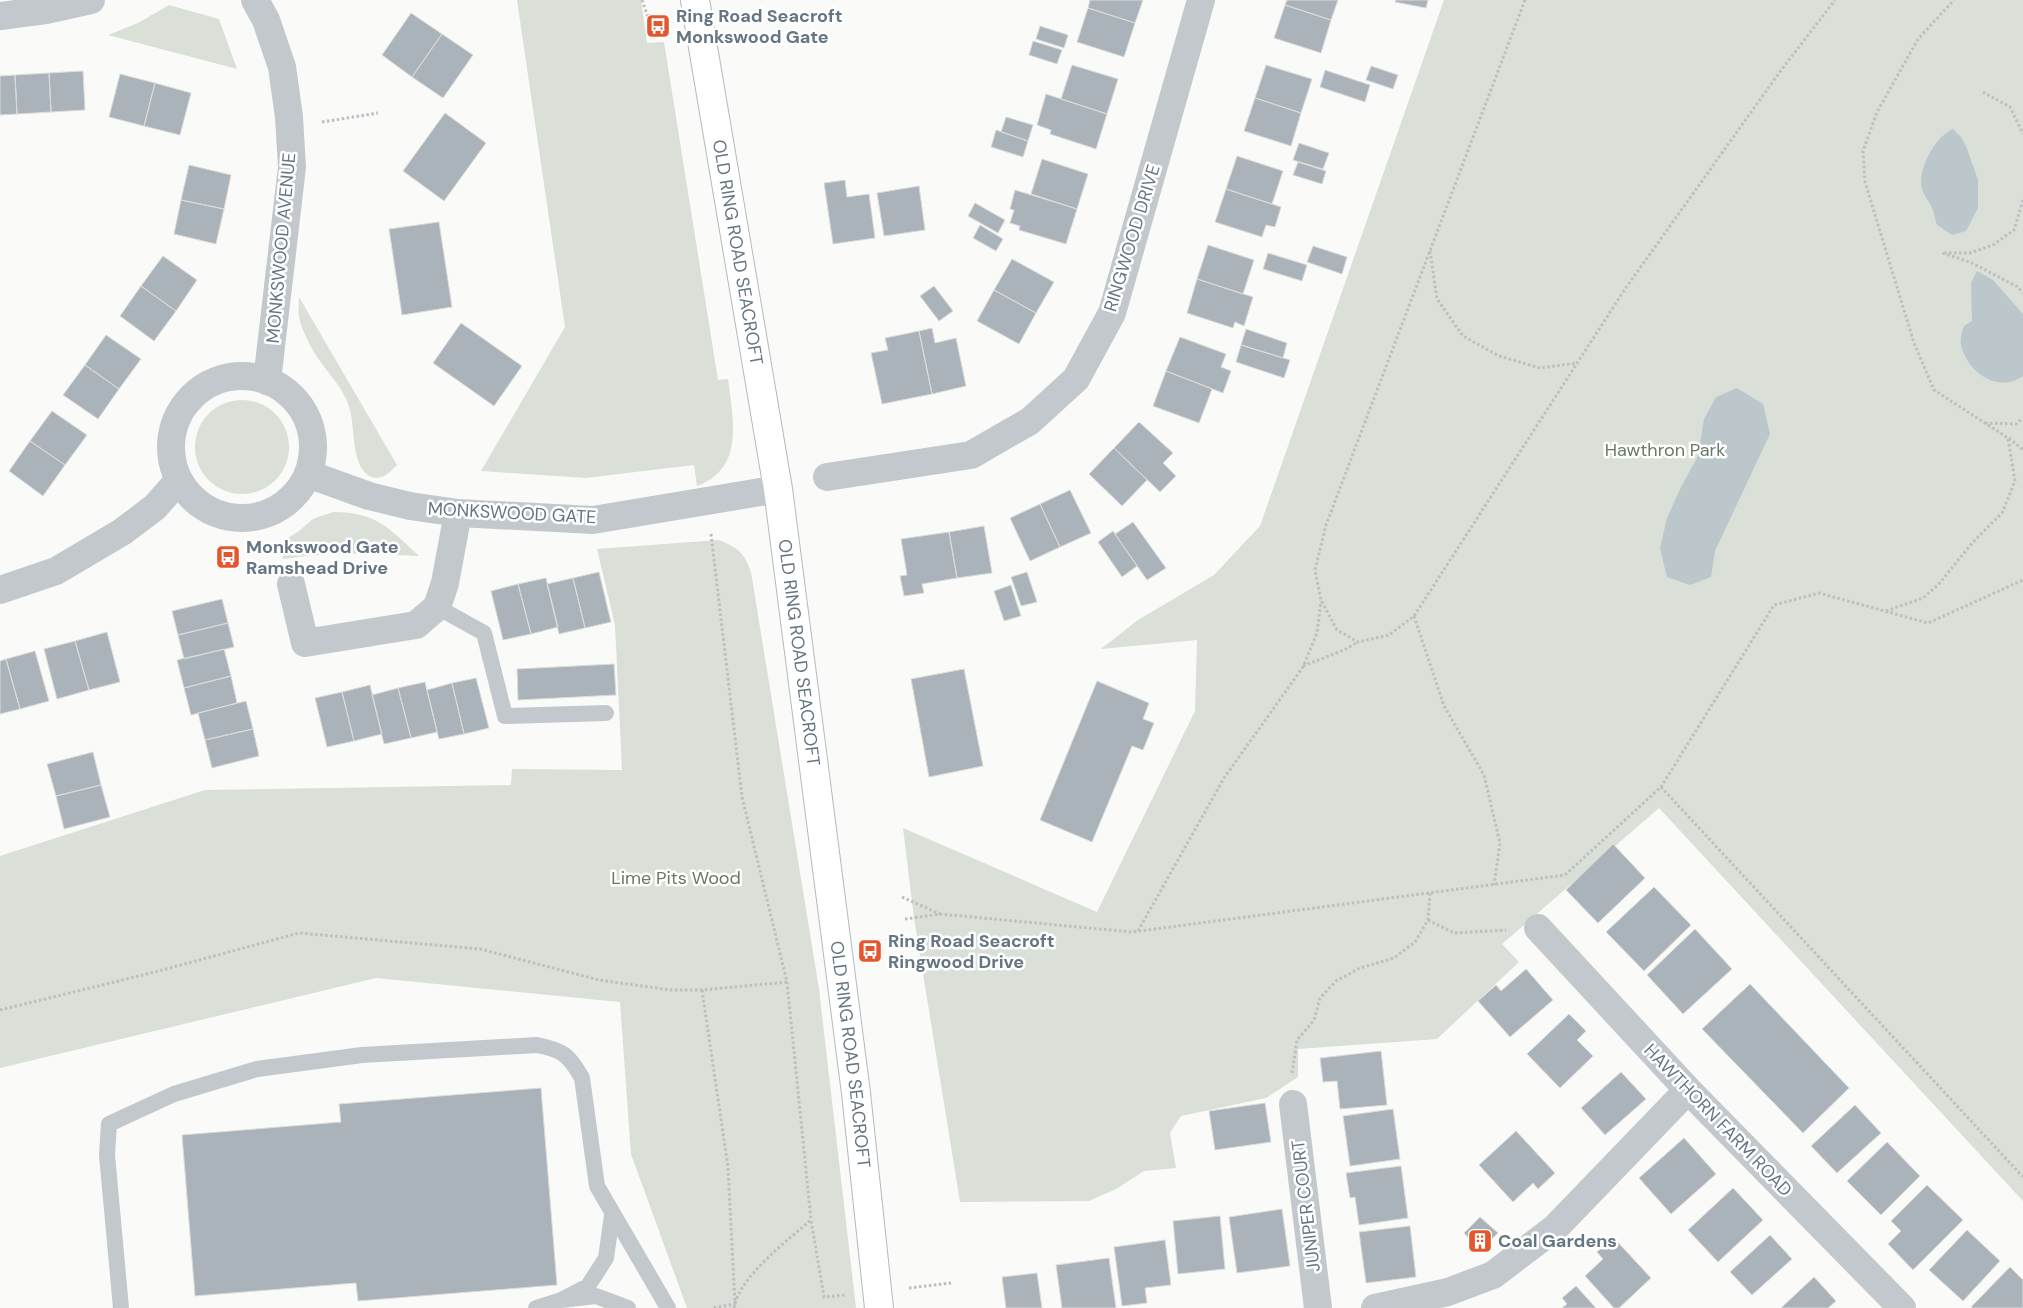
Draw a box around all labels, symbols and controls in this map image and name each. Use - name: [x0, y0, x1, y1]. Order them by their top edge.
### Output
- place label: Ring Road Seacroft Monkswood Gate: [676, 4, 843, 49]
- bus stop icon: Ring Road Seacroft Monkswood Gate: [645, 13, 671, 39]
- street label: OLD RING ROAD SEACROFT: [707, 138, 769, 367]
- street label: MONKSWOOD AVENUE: [261, 152, 301, 344]
- street label: RINGWOOD DRIVE: [1098, 162, 1166, 314]
- park label: Hawthron Park: [1605, 438, 1725, 462]
- street label: MONKSWOOD GATE: [427, 497, 597, 529]
- place label: Monkswood Gate Ramshead Drive: [246, 535, 399, 580]
- street label: OLD RING ROAD SEACROFT: [773, 538, 826, 767]
- bus stop icon: Monkswood Gate Ramshead Drive: [215, 544, 241, 570]
- park label: Lime Pits Wood: [611, 866, 741, 890]
- place label: Ring Road Seacroft Ringwood Drive: [888, 929, 1055, 974]
- bus stop icon: Ring Road Seacroft Ringwood Drive: [857, 938, 883, 964]
- street label: OLD RING ROAD SEACROFT: [824, 939, 876, 1169]
- street label: HAWTHORN FARM ROAD: [1639, 1038, 1797, 1202]
- street label: JUNIPER COURT: [1286, 1139, 1326, 1273]
- building icon: Coal Gardens: [1467, 1228, 1493, 1254]
- place label: Coal Gardens: [1498, 1229, 1617, 1253]

